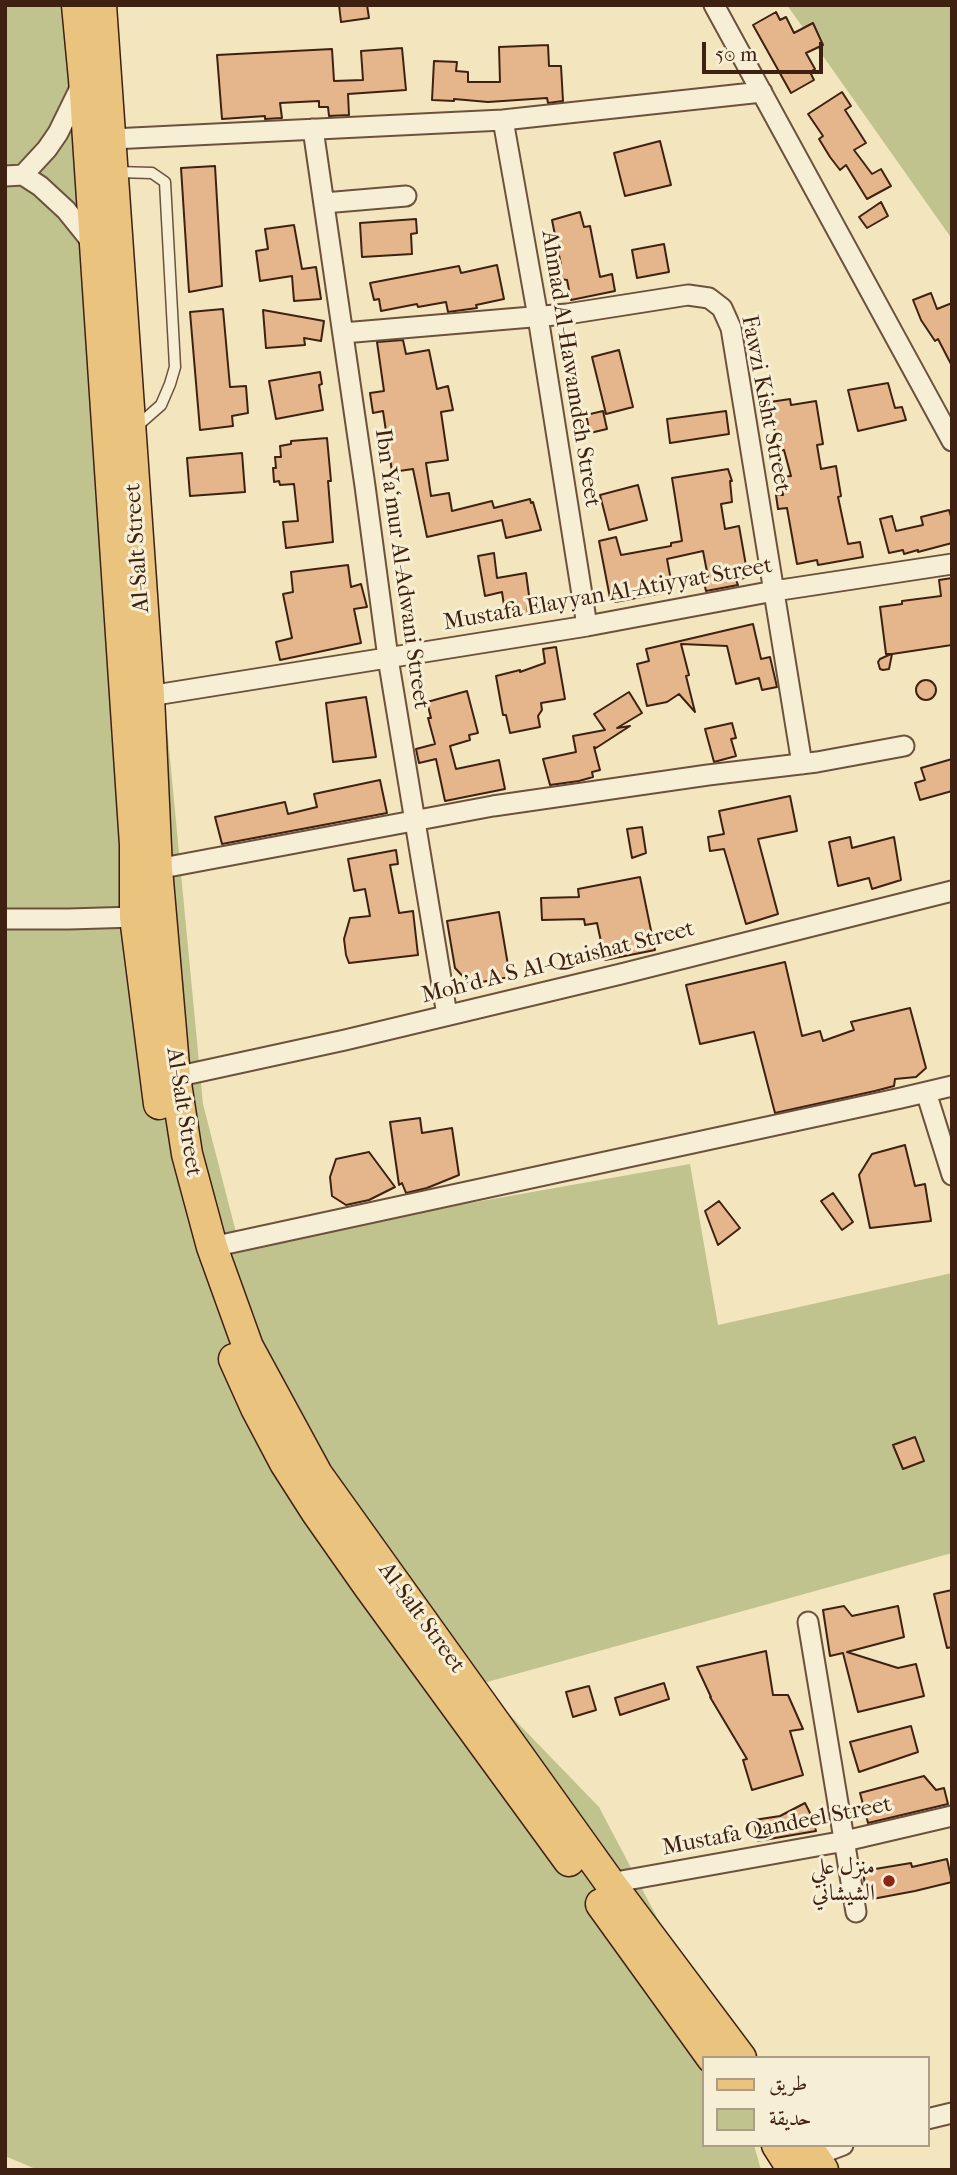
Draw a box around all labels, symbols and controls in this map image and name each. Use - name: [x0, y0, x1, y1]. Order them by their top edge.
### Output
- scale bar: [705, 28, 826, 72]
- text: 50 m: [715, 42, 758, 66]
- street label: Ahmad Al-Hawamdeh Street: [535, 229, 605, 509]
- street label: Fawzi Kisht Street: [734, 313, 796, 495]
- street label: Ibn Ya‘mur Al-Adwani Street: [368, 427, 434, 711]
- street label: Al-Salt Street: [120, 482, 156, 614]
- street label: Mustafa Elayyan Al-Atiyyat Street: [441, 552, 775, 638]
- street label: Moh'd A S Al-Qtaishat Street: [419, 916, 697, 1010]
- street label: Al-Salt Street: [159, 1046, 207, 1178]
- street label: Al-Salt Street: [372, 1557, 470, 1679]
- street label: Mustafa Qandeel Street: [660, 1791, 894, 1863]
- place label: منزل علي الشيشاني: [810, 1854, 875, 1908]
- marker: منزل علي الشيشاني: [881, 1873, 897, 1889]
- legend: [702, 2056, 929, 2147]
- text: طريق: [769, 2071, 807, 2095]
- text: حديقة: [769, 2106, 812, 2130]

